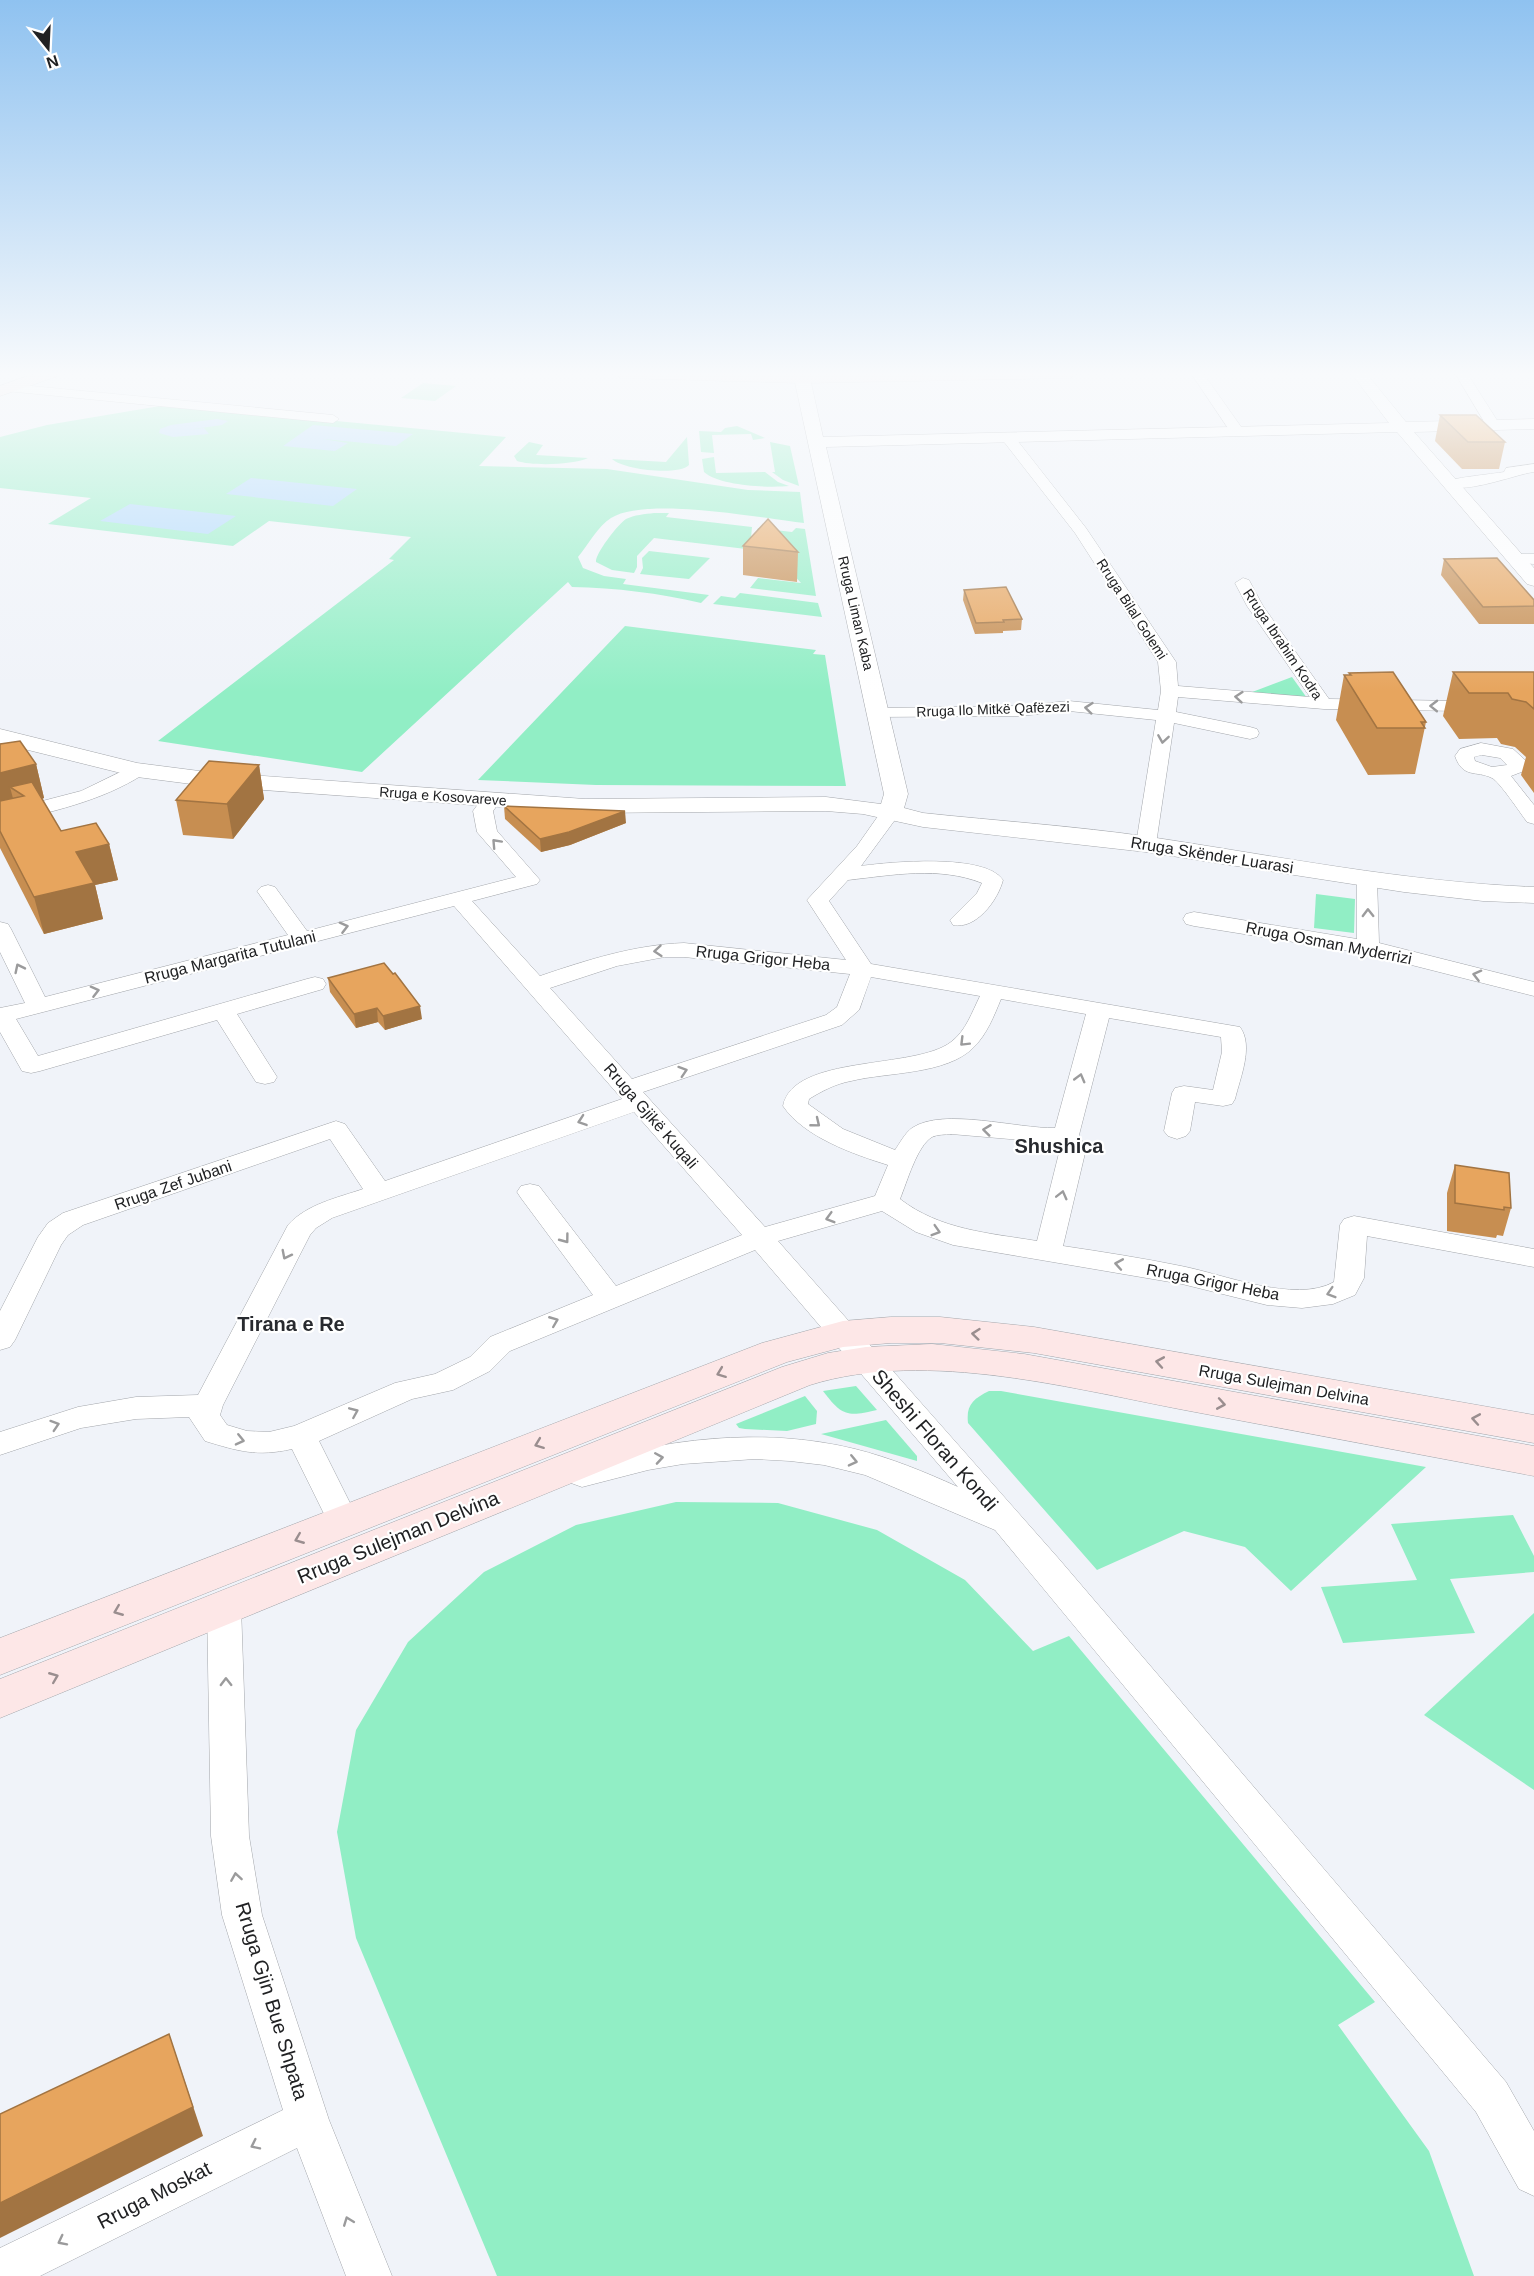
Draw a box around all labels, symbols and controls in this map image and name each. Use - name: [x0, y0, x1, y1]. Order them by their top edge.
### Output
- north arrow: [18, 18, 78, 78]
- text: N: [44, 52, 61, 72]
- street label: Rruga Liman Kaba: [835, 554, 877, 672]
- street label: Rruga Bilal Golemi: [1094, 556, 1170, 662]
- street label: Rruga Ibrahim Kodra: [1240, 586, 1326, 703]
- one-way arrow: [1234, 691, 1243, 704]
- street label: Rruga Ilo Mitkë Qafëzezi: [916, 698, 1070, 720]
- one-way arrow: [1429, 700, 1438, 712]
- one-way arrow: [1084, 702, 1093, 715]
- one-way arrow: [1157, 734, 1170, 744]
- street label: Rruga e Kosovareve: [379, 784, 507, 808]
- street label: Rruga Skënder Luarasi: [1129, 834, 1295, 876]
- one-way arrow: [492, 839, 503, 849]
- one-way arrow: [1361, 909, 1374, 918]
- street label: Rruga Osman Myderrizi: [1244, 919, 1414, 967]
- one-way arrow: [339, 922, 349, 935]
- street label: Rruga Margarita Tutulani: [143, 927, 317, 987]
- street label: Rruga Grigor Heba: [695, 942, 831, 974]
- one-way arrow: [654, 944, 663, 957]
- one-way arrow: [15, 963, 26, 974]
- one-way arrow: [1472, 969, 1482, 982]
- one-way arrow: [89, 986, 99, 999]
- one-way arrow: [960, 1035, 971, 1045]
- street label: Rruga Gjikë Kuqali: [601, 1060, 701, 1172]
- one-way arrow: [677, 1065, 688, 1078]
- one-way arrow: [1073, 1073, 1086, 1083]
- one-way arrow: [577, 1113, 588, 1126]
- one-way arrow: [809, 1116, 820, 1127]
- one-way arrow: [982, 1124, 991, 1137]
- district label: Shushica: [1015, 1135, 1104, 1157]
- street label: Rruga Zef Jubani: [112, 1157, 234, 1213]
- one-way arrow: [1055, 1190, 1068, 1200]
- one-way arrow: [825, 1210, 835, 1223]
- one-way arrow: [930, 1224, 941, 1236]
- one-way arrow: [558, 1232, 569, 1243]
- one-way arrow: [282, 1248, 293, 1259]
- one-way arrow: [1115, 1258, 1125, 1271]
- street label: Rruga Grigor Heba: [1145, 1261, 1281, 1303]
- one-way arrow: [1326, 1286, 1337, 1298]
- district label: Tirana e Re: [237, 1313, 345, 1335]
- one-way arrow: [549, 1316, 559, 1329]
- one-way arrow: [972, 1328, 981, 1341]
- one-way arrow: [1156, 1357, 1165, 1369]
- street label: Rruga Sulejman Delvina: [1198, 1362, 1371, 1408]
- street label: Sheshi Floran Kondi: [868, 1365, 1002, 1515]
- one-way arrow: [716, 1366, 727, 1378]
- one-way arrow: [1216, 1397, 1226, 1410]
- one-way arrow: [348, 1408, 359, 1420]
- one-way arrow: [1472, 1413, 1482, 1426]
- one-way arrow: [50, 1420, 60, 1432]
- one-way arrow: [235, 1432, 245, 1445]
- one-way arrow: [534, 1437, 545, 1449]
- one-way arrow: [655, 1452, 664, 1464]
- one-way arrow: [847, 1454, 857, 1467]
- street label: Rruga Sulejman Delvina: [294, 1486, 503, 1588]
- one-way arrow: [294, 1532, 305, 1544]
- one-way arrow: [113, 1604, 124, 1616]
- one-way arrow: [48, 1672, 59, 1684]
- one-way arrow: [220, 1678, 233, 1687]
- one-way arrow: [230, 1872, 242, 1882]
- street label: Rruga Gjin Bue Shpata: [231, 1899, 313, 2103]
- one-way arrow: [251, 2137, 262, 2149]
- street label: Rruga Moskat: [94, 2157, 215, 2233]
- one-way arrow: [343, 2217, 355, 2228]
- one-way arrow: [58, 2234, 69, 2245]

